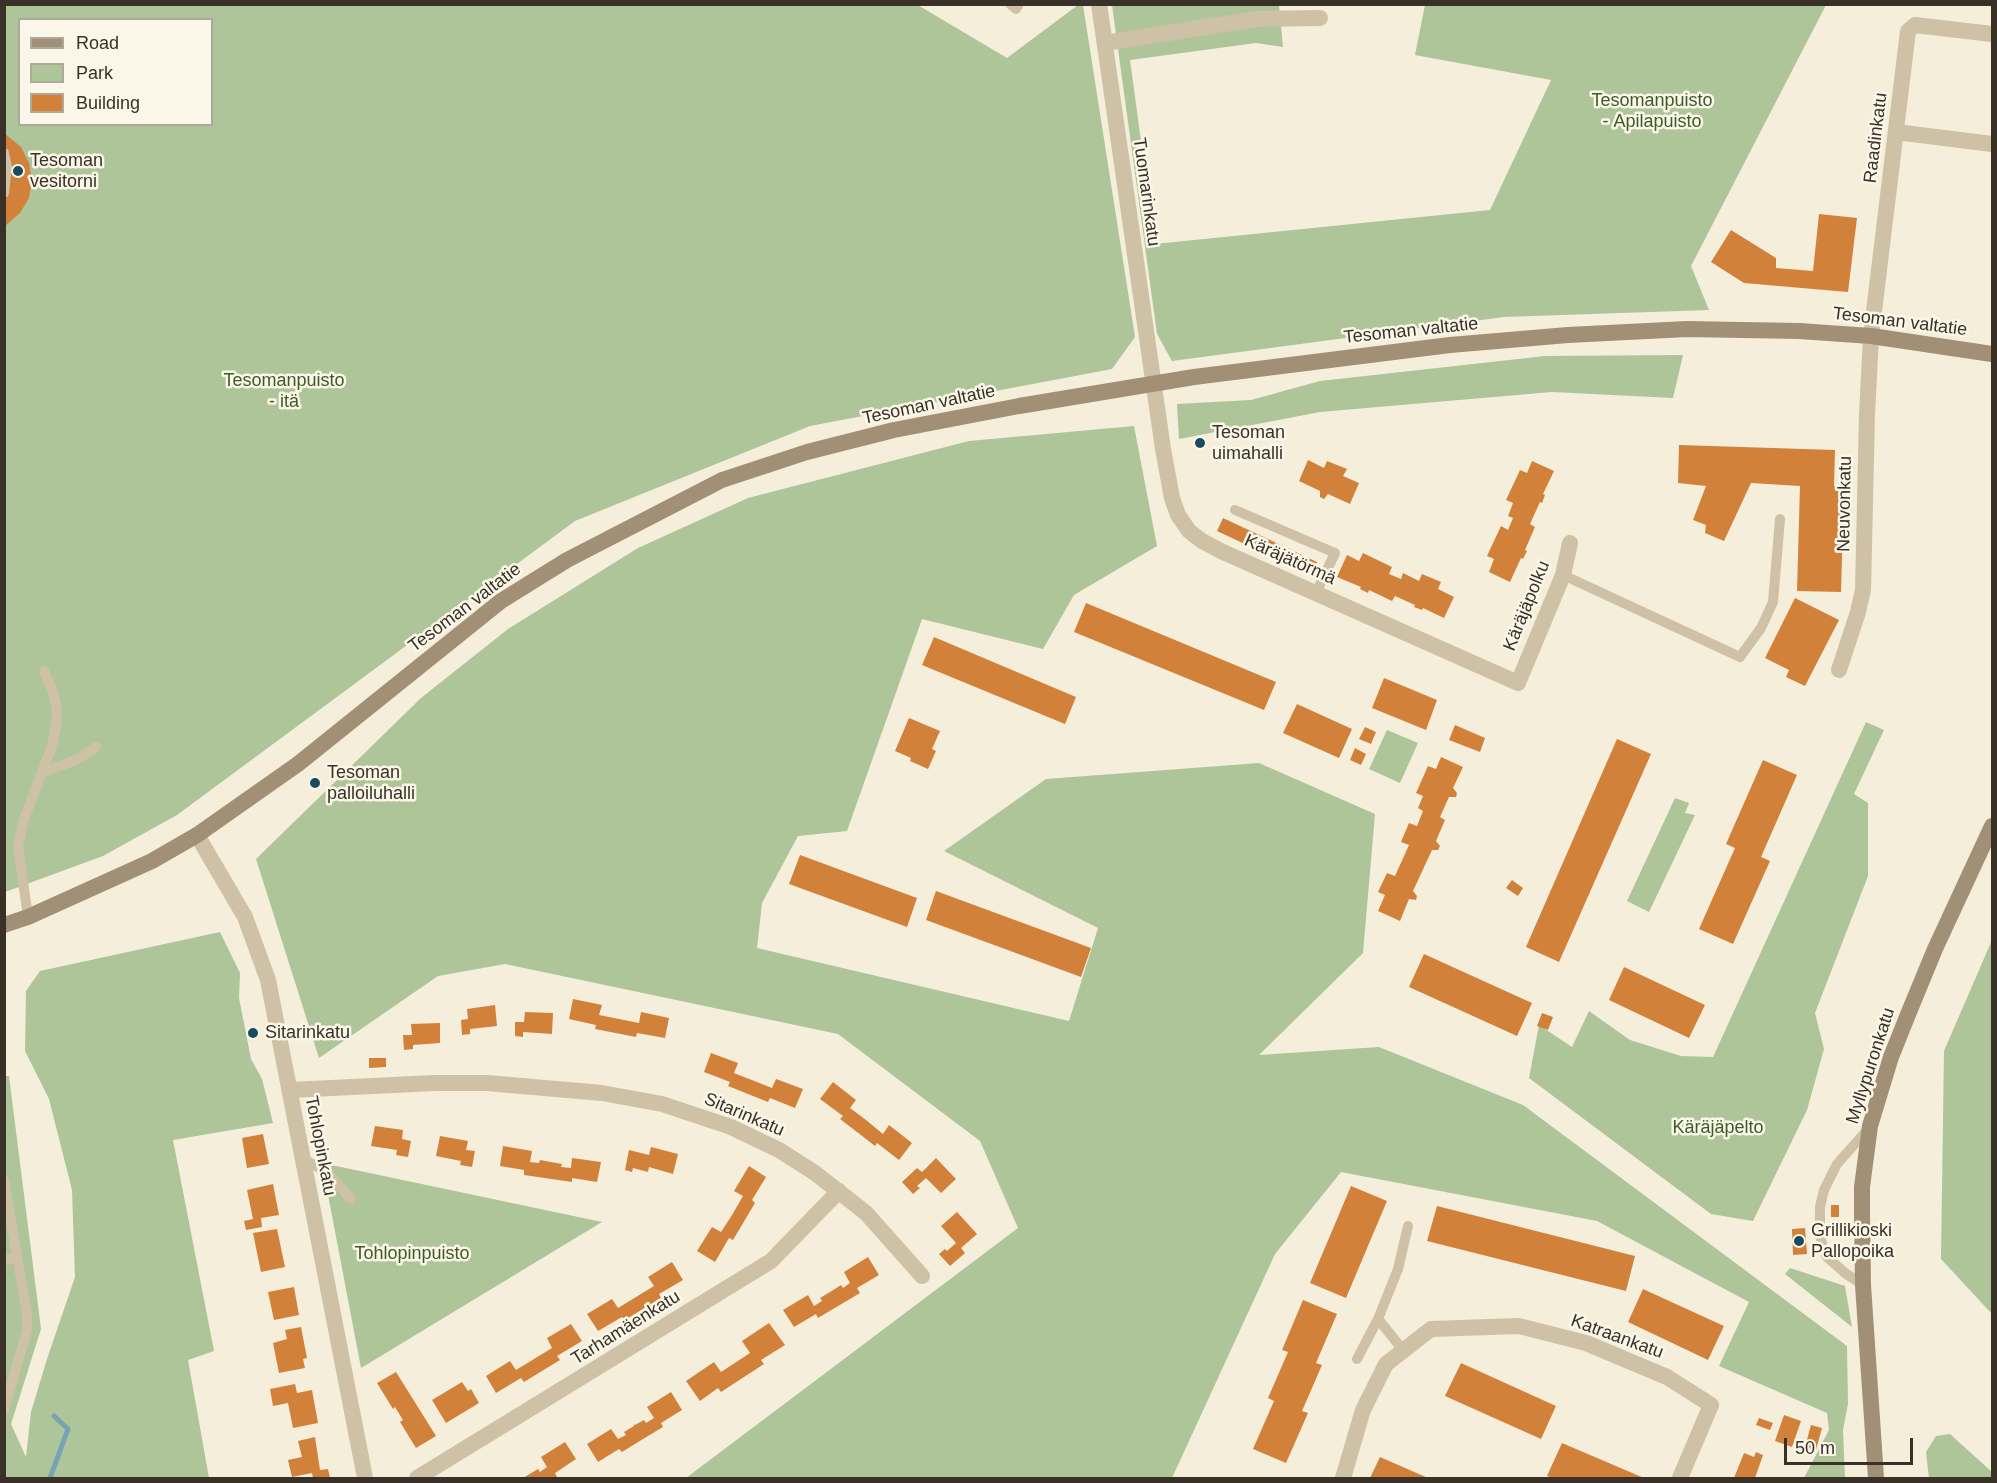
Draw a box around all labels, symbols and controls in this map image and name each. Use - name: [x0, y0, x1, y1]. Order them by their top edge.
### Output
- legend: [18, 18, 213, 126]
- text: Road: [76, 33, 119, 53]
- text: Park: [76, 63, 113, 83]
- park label: Tesomanpuisto - Apilapuisto: [1591, 90, 1713, 132]
- street label: Raadinkatu: [1860, 91, 1892, 185]
- text: Building: [76, 93, 140, 113]
- street label: Tuomarinkatu: [1128, 136, 1164, 248]
- place label: Tesoman vesitorni: [30, 150, 103, 192]
- marker: Tesoman vesitorni: [11, 164, 25, 178]
- street label: Tesoman valtatie: [1832, 303, 1968, 341]
- street label: Tesoman valtatie: [1343, 313, 1479, 349]
- park label: Tesomanpuisto - itä: [223, 370, 345, 412]
- street label: Tesoman valtatie: [861, 380, 997, 430]
- place label: Tesoman uimahalli: [1212, 422, 1285, 464]
- marker: Tesoman uimahalli: [1193, 436, 1207, 450]
- street label: Neuvonkatu: [1833, 456, 1857, 552]
- street label: Käräjätörmä: [1241, 530, 1339, 590]
- street label: Käräjäpolku: [1499, 558, 1555, 654]
- street label: Tesoman valtatie: [405, 559, 525, 657]
- place label: Tesoman palloiluhalli: [327, 762, 415, 804]
- marker: Tesoman palloiluhalli: [308, 776, 322, 790]
- street label: Myllypuronkatu: [1842, 1005, 1900, 1127]
- place label: Sitarinkatu: [265, 1022, 350, 1044]
- marker: Sitarinkatu: [246, 1026, 260, 1040]
- street label: Sitarinkatu: [701, 1088, 787, 1142]
- street label: Tohlopinkatu: [300, 1094, 340, 1198]
- park label: Käräjäpelto: [1672, 1117, 1764, 1139]
- place label: Grillikioski Pallopoika: [1811, 1220, 1894, 1262]
- marker: Grillikioski Pallopoika: [1792, 1234, 1806, 1248]
- park label: Tohlopinpuisto: [354, 1243, 470, 1265]
- street label: Tarhamäenkatu: [568, 1286, 684, 1370]
- street label: Katraankatu: [1568, 1310, 1666, 1364]
- scale bar: [1787, 1426, 1916, 1464]
- text: 50 m: [1795, 1438, 1835, 1458]

